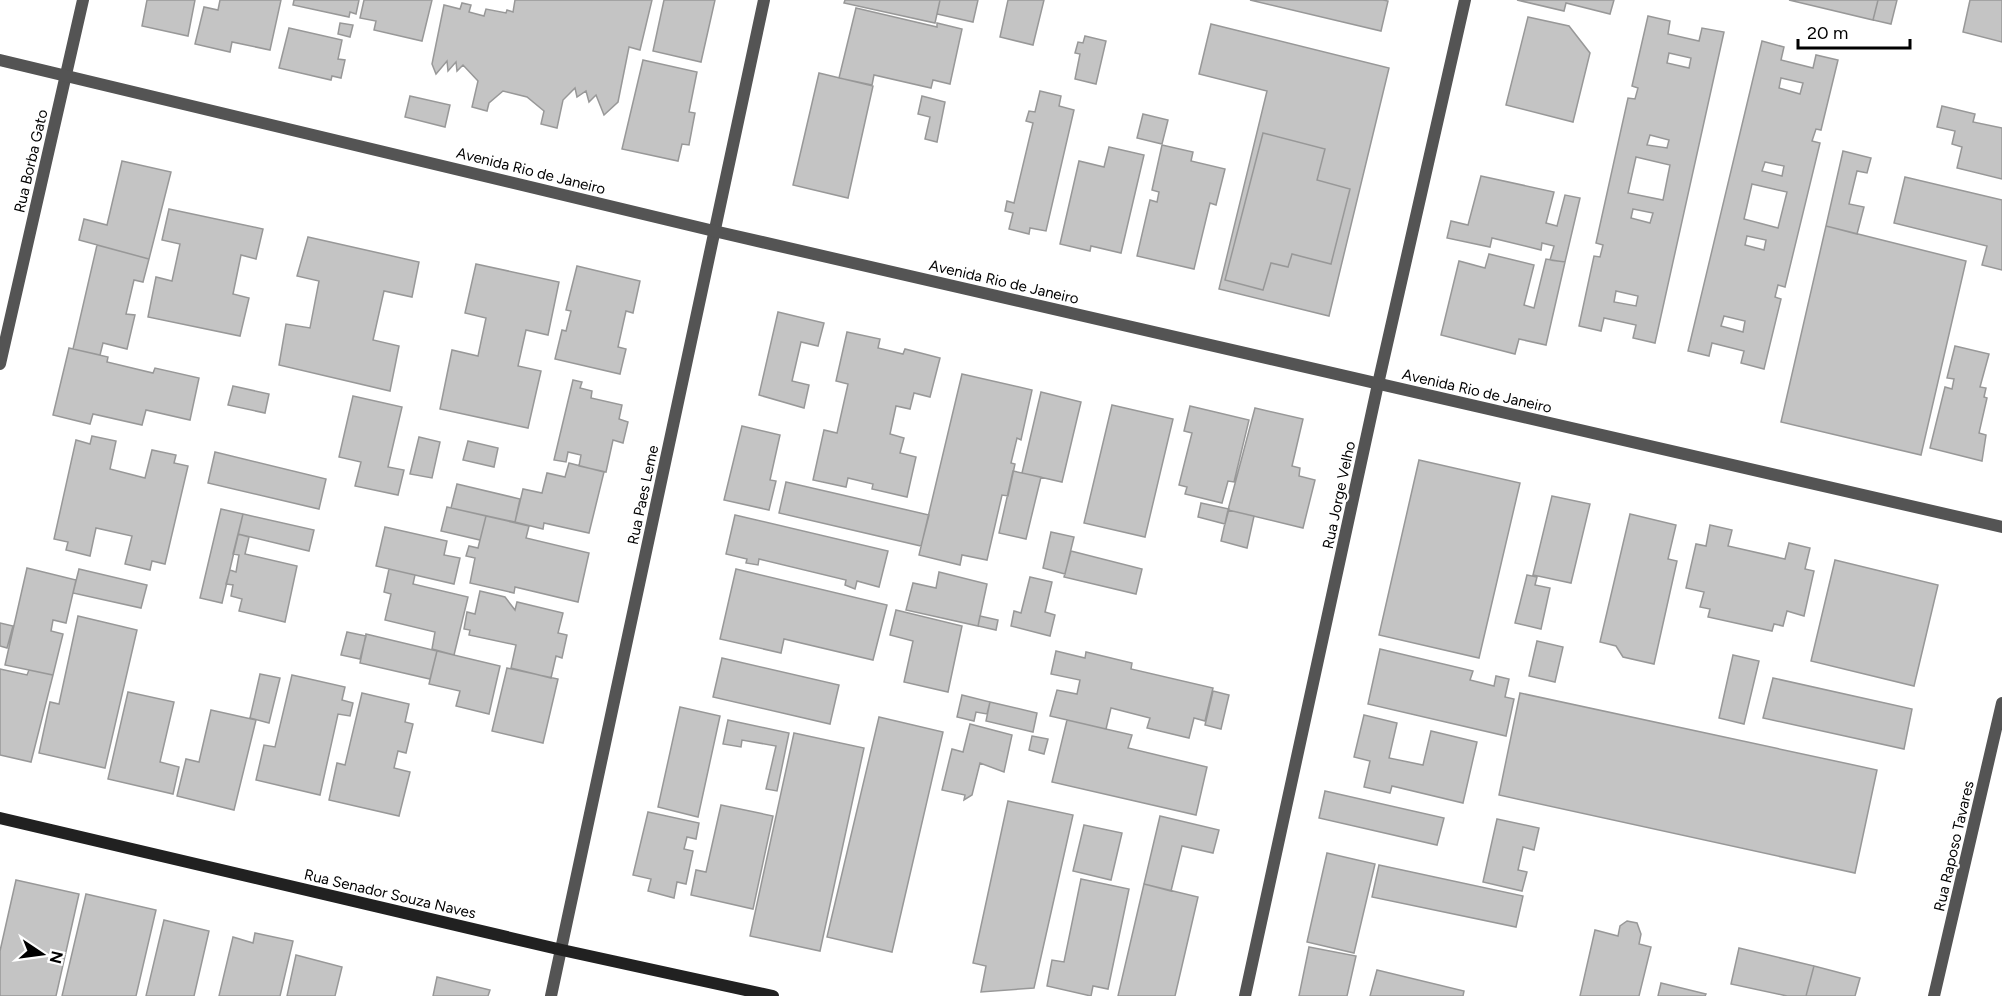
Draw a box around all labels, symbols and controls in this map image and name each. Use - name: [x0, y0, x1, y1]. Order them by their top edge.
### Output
- scale bar: [1798, 12, 1910, 50]
- text: 20 m: [1807, 22, 1848, 44]
- street label: Rua Borba Gato: [10, 107, 52, 214]
- street label: Avenida Rio de Janeiro: [455, 144, 608, 198]
- street label: Avenida Rio de Janeiro: [927, 256, 1081, 308]
- street label: Avenida Rio de Janeiro: [1400, 365, 1554, 417]
- street label: Rua Jorge Velho: [1319, 439, 1359, 551]
- street label: Rua Paes Leme: [624, 444, 662, 546]
- street label: Rua Raposo Tavares: [1930, 779, 1978, 913]
- street label: Rua Senador Souza Naves: [302, 865, 478, 923]
- north arrow: [12, 924, 72, 984]
- text: N: [45, 949, 67, 965]

